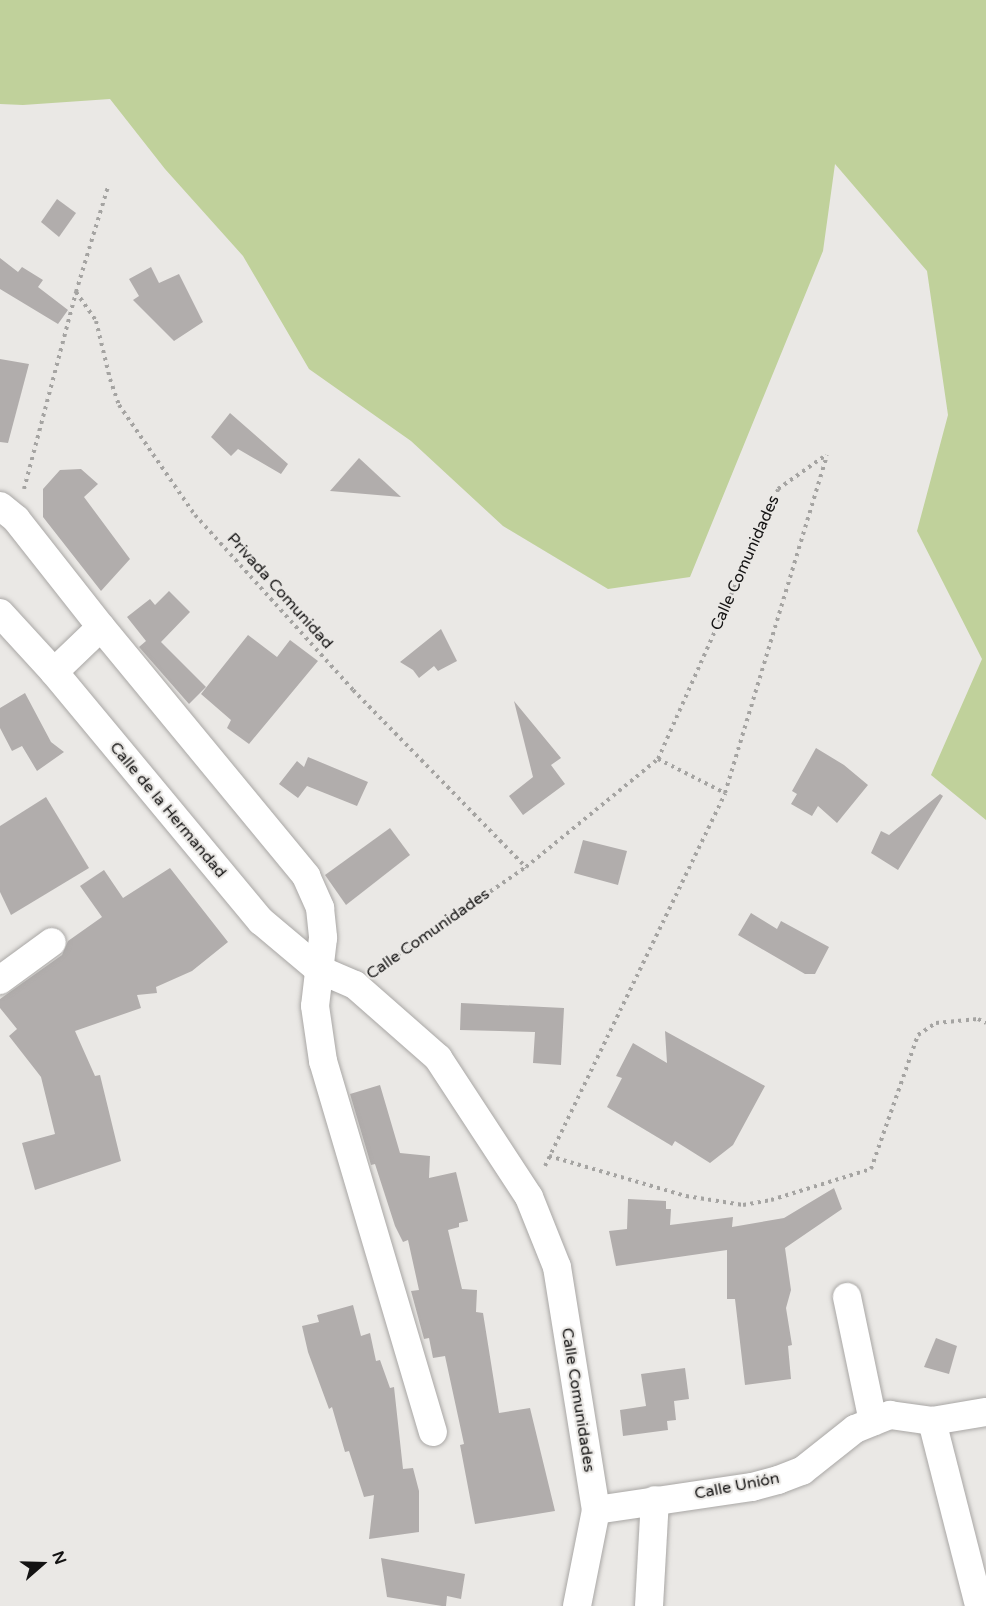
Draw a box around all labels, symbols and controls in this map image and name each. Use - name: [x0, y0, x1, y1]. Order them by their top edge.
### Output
- street label: Calle Comunidades: [707, 492, 783, 634]
- street label: Privada Comunidad: [223, 529, 337, 653]
- street label: Calle de la Hermandad: [106, 738, 230, 882]
- street label: Calle Comunidades: [363, 884, 493, 984]
- street label: Calle Comunidades: [557, 1326, 599, 1474]
- street label: Calle Unión: [693, 1468, 781, 1504]
- north arrow: [12, 1534, 72, 1594]
- text: N: [47, 1548, 71, 1567]

